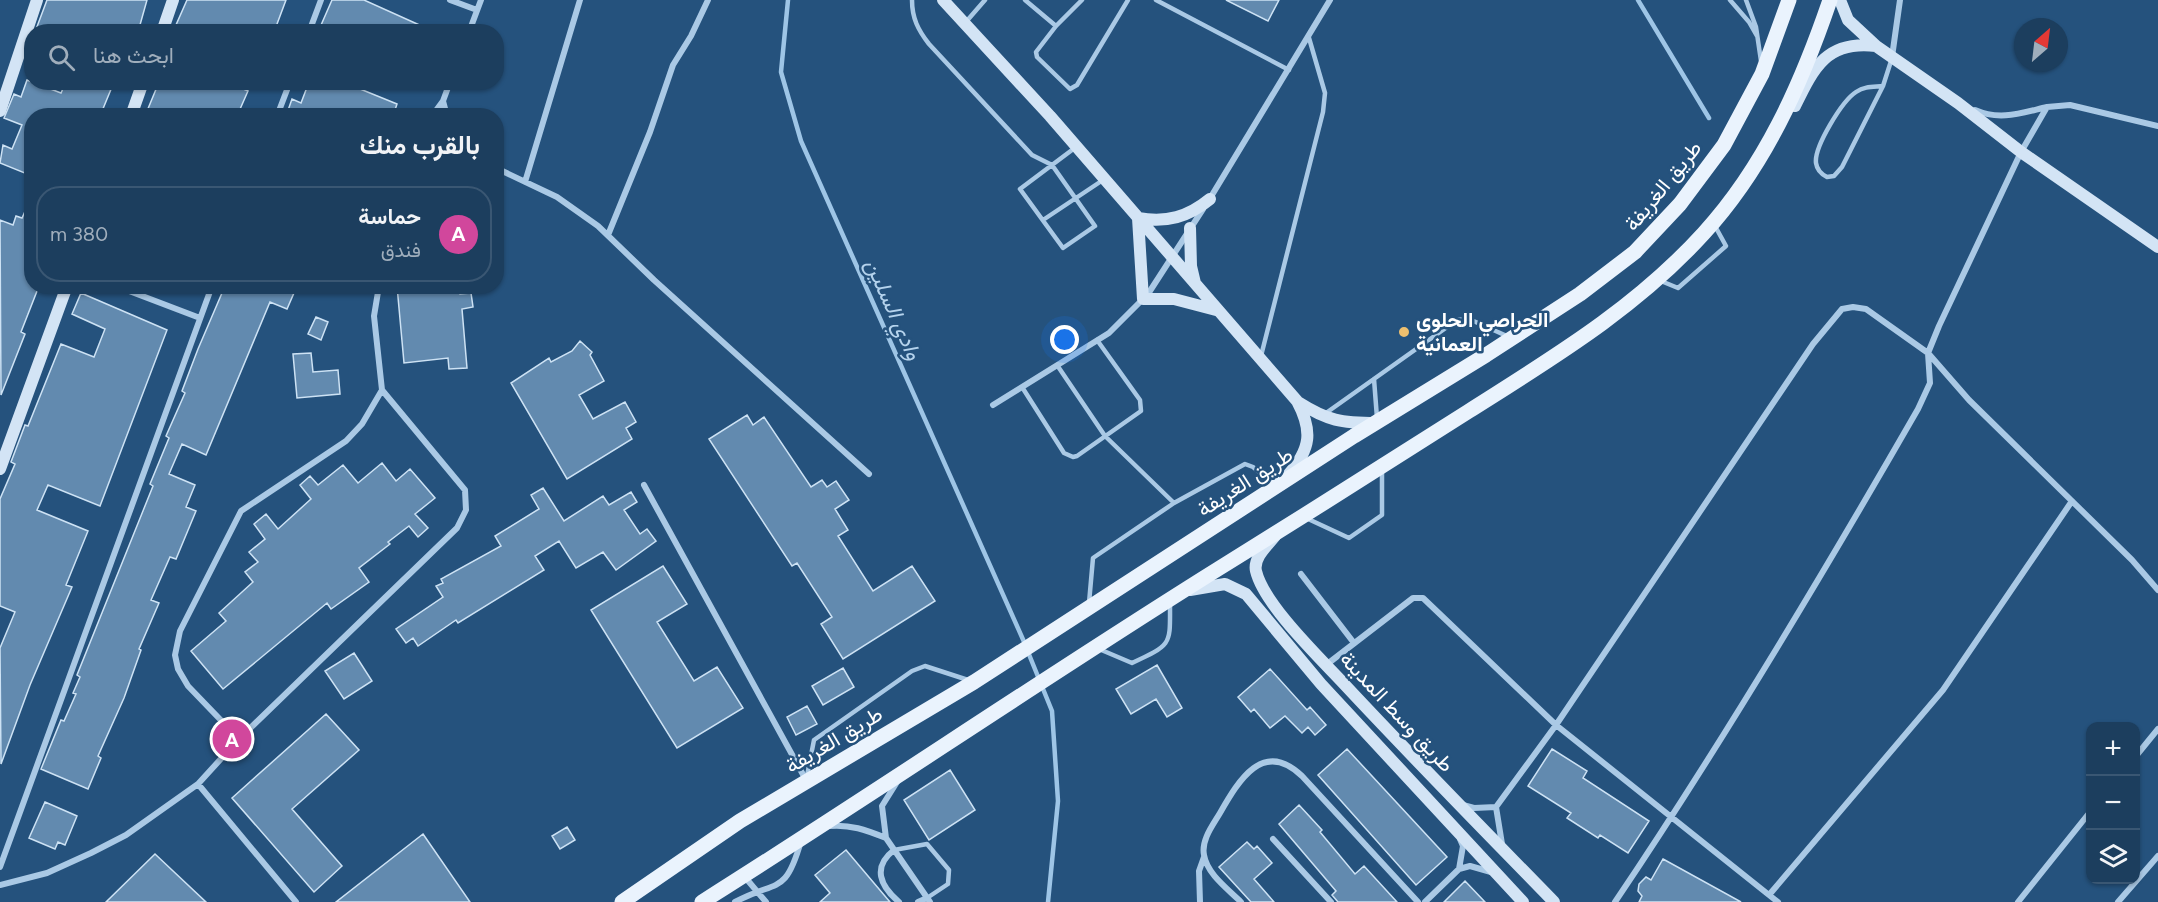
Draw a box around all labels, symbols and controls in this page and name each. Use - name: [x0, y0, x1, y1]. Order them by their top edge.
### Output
- north arrow: [2014, 18, 2068, 72]
- search box: [24, 24, 504, 90]
- icon: search: [45, 41, 78, 74]
- text: ابحث هنا: [93, 42, 174, 69]
- text: بالقرب منك: [360, 129, 480, 161]
- street label: طريق الغريفة: [1619, 136, 1707, 236]
- text: حماسة: [358, 203, 421, 230]
- text: 380 m: [50, 222, 108, 246]
- text: A: [451, 222, 466, 246]
- text: فندق: [381, 238, 421, 262]
- water label: وادي السلين: [856, 254, 928, 366]
- place label: الحراصي الحلوى العمانية: [1416, 307, 1548, 356]
- your location: [1050, 325, 1079, 354]
- marker: الحراصي الحلوى العمانية: [1397, 325, 1411, 339]
- street label: طريق الغريفة: [1192, 442, 1298, 522]
- street label: طريق وسط المدينة: [1334, 646, 1460, 778]
- street label: طريق الغريفة: [781, 701, 887, 779]
- pin: A: [212, 716, 252, 762]
- map controls: [2086, 722, 2140, 884]
- button: +: [2086, 722, 2140, 776]
- button: −: [2086, 776, 2140, 830]
- button: layers: [2086, 830, 2140, 884]

